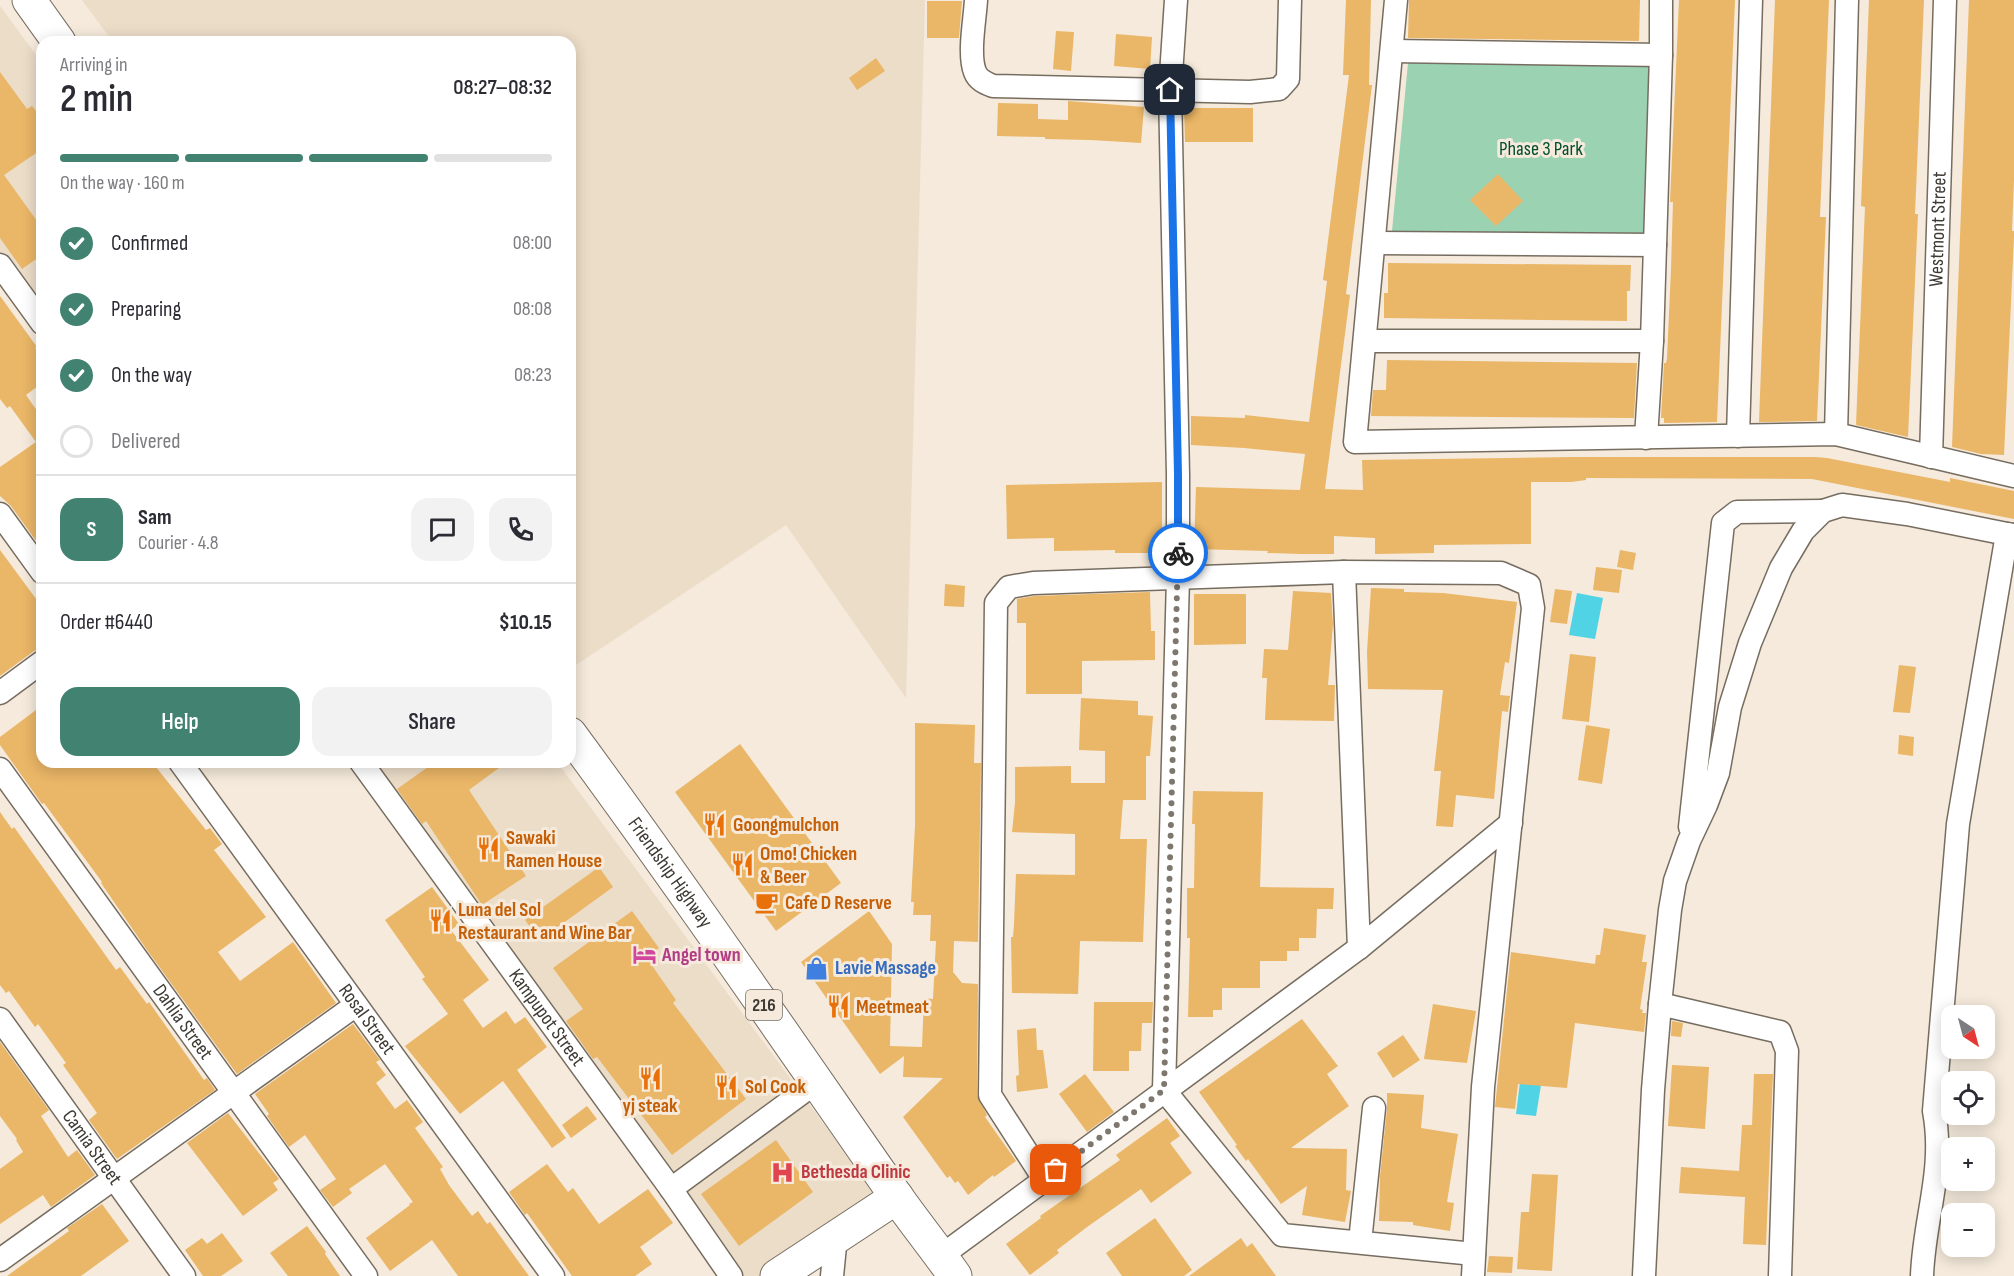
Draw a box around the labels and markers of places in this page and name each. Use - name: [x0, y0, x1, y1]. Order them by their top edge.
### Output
- pin: [1144, 64, 1195, 115]
- restaurant icon: Goongmulchon: [702, 812, 728, 838]
- place label: Goongmulchon: [733, 813, 839, 837]
- place label: Sawaki Ramen House: [506, 826, 602, 873]
- restaurant icon: Sawaki Ramen House: [475, 836, 501, 862]
- place label: Omo! Chicken & Beer: [760, 842, 857, 889]
- restaurant icon: Omo! Chicken & Beer: [729, 852, 755, 878]
- cafe icon: Cafe D Reserve: [754, 890, 780, 916]
- place label: Cafe D Reserve: [785, 891, 892, 915]
- place label: Luna del Sol Restaurant and Wine Bar: [458, 898, 632, 945]
- restaurant icon: Luna del Sol Restaurant and Wine Bar: [427, 908, 453, 934]
- hotel icon: Angel town: [631, 942, 657, 968]
- place label: Angel town: [661, 943, 741, 967]
- shop icon: Lavie Massage: [804, 955, 830, 981]
- place label: Lavie Massage: [835, 956, 936, 980]
- restaurant icon: Meetmeat: [825, 994, 851, 1020]
- place label: Meetmeat: [856, 995, 929, 1019]
- restaurant icon: yj steak: [637, 1065, 663, 1091]
- restaurant icon: Sol Cook: [714, 1074, 740, 1100]
- place label: Sol Cook: [745, 1075, 806, 1099]
- place label: yj steak: [623, 1094, 678, 1118]
- pin: [1030, 1144, 1081, 1195]
- hospital icon: Bethesda Clinic: [770, 1159, 796, 1185]
- place label: Bethesda Clinic: [801, 1160, 911, 1184]

